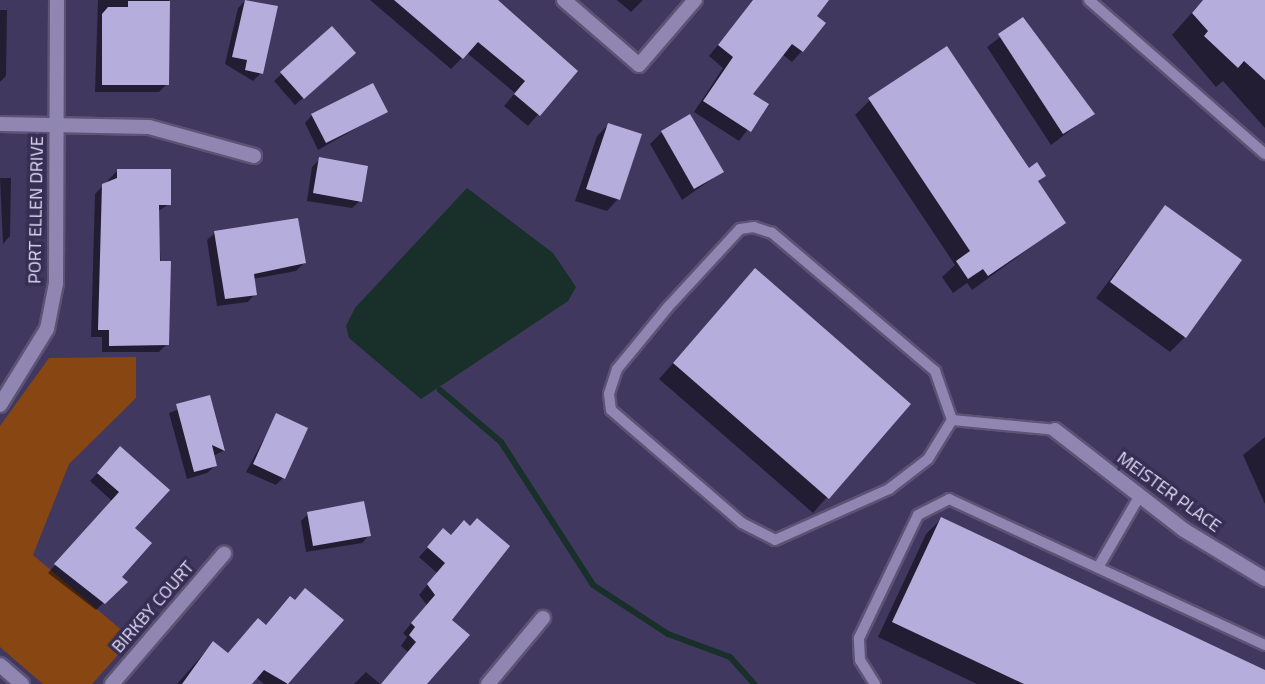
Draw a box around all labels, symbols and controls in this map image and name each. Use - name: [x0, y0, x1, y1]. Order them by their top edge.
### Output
- street label: PORT ELLEN DRIVE: [24, 136, 48, 284]
- street label: MEISTER PLACE: [1113, 447, 1225, 537]
- street label: BIRKBY COURT: [107, 557, 199, 657]

